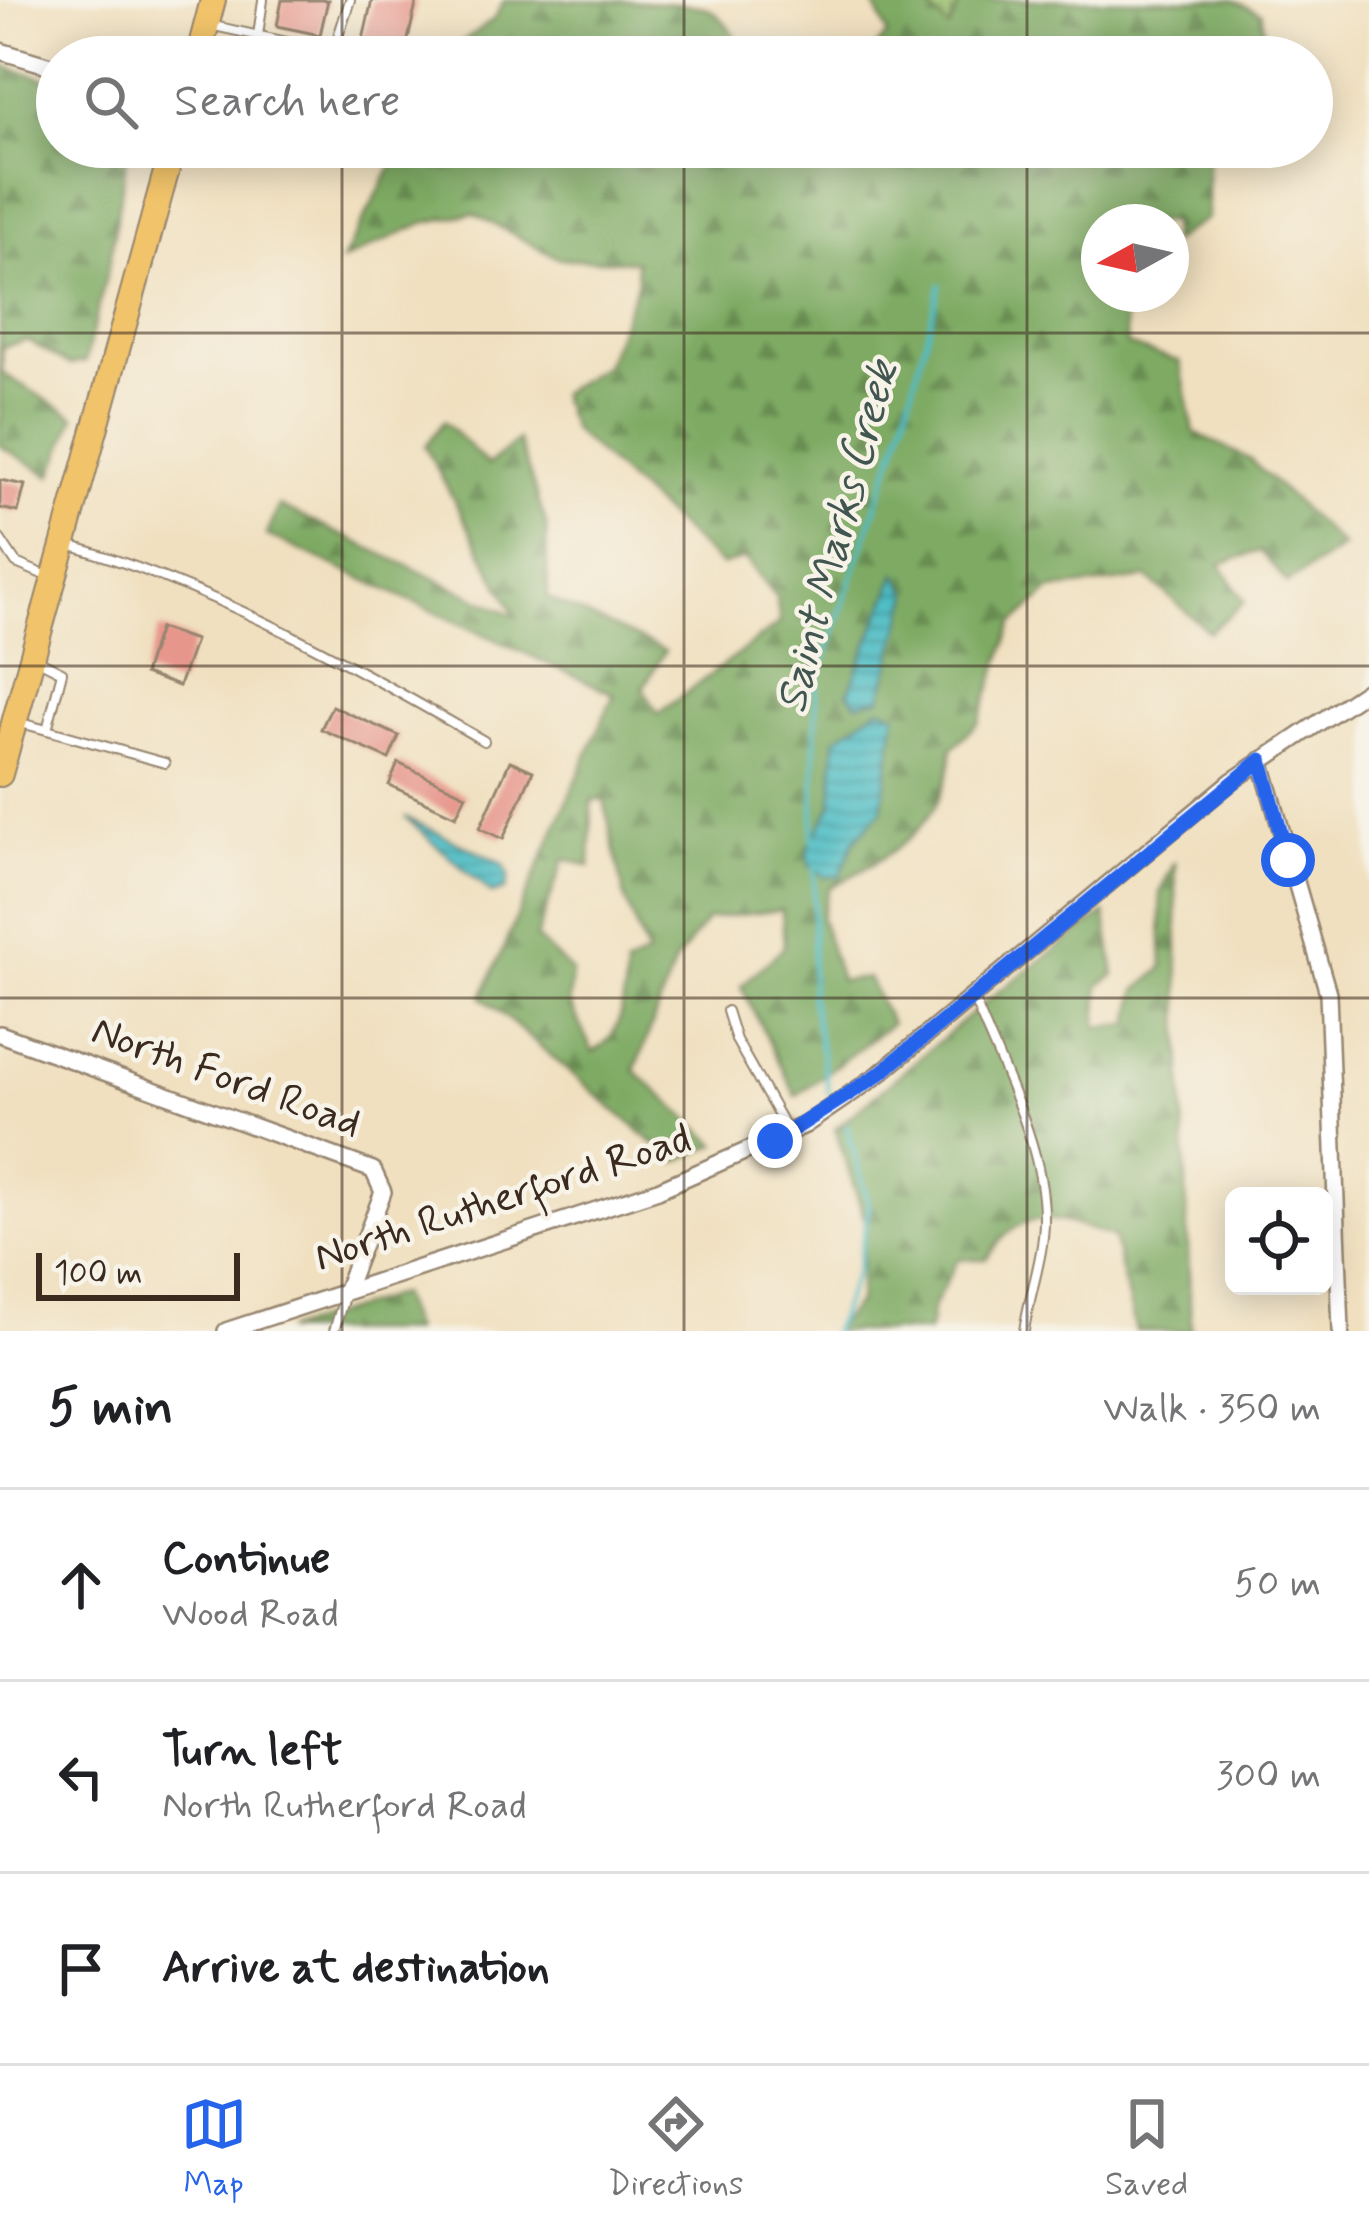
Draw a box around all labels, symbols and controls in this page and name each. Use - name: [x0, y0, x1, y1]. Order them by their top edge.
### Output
- search box: [36, 36, 1333, 168]
- icon: search: [78, 69, 144, 135]
- text: Search here: [174, 73, 401, 132]
- north arrow: [1081, 204, 1189, 312]
- water label: Saint Marks Creek: [763, 352, 914, 719]
- route start: [1261, 833, 1315, 887]
- street label: North Ford Road: [84, 1004, 368, 1152]
- street label: North Rutherford Road: [308, 1112, 699, 1289]
- route end: [748, 1114, 802, 1168]
- map controls: [1225, 1187, 1333, 1295]
- button: locate: [1225, 1187, 1333, 1295]
- scale bar: [36, 1247, 240, 1300]
- text: 100 m: [54, 1252, 143, 1296]
- text: 5 min: [48, 1376, 173, 1442]
- text: Walk · 350 m: [1103, 1384, 1321, 1435]
- text: Continue: [162, 1530, 330, 1589]
- icon: ahead: [48, 1552, 114, 1618]
- text: 50 m: [1234, 1559, 1321, 1610]
- text: Wood Road: [162, 1589, 339, 1640]
- text: Turn left: [162, 1722, 342, 1781]
- icon: left: [48, 1744, 114, 1810]
- text: 300 m: [1216, 1751, 1321, 1802]
- text: North Rutherford Road: [162, 1781, 527, 1832]
- icon: arrive: [48, 1936, 114, 2002]
- text: Arrive at destination: [162, 1939, 550, 1998]
- tab: Map: [181, 2091, 247, 2207]
- tab: Directions: [608, 2091, 744, 2207]
- tab: Saved: [1105, 2091, 1188, 2207]

